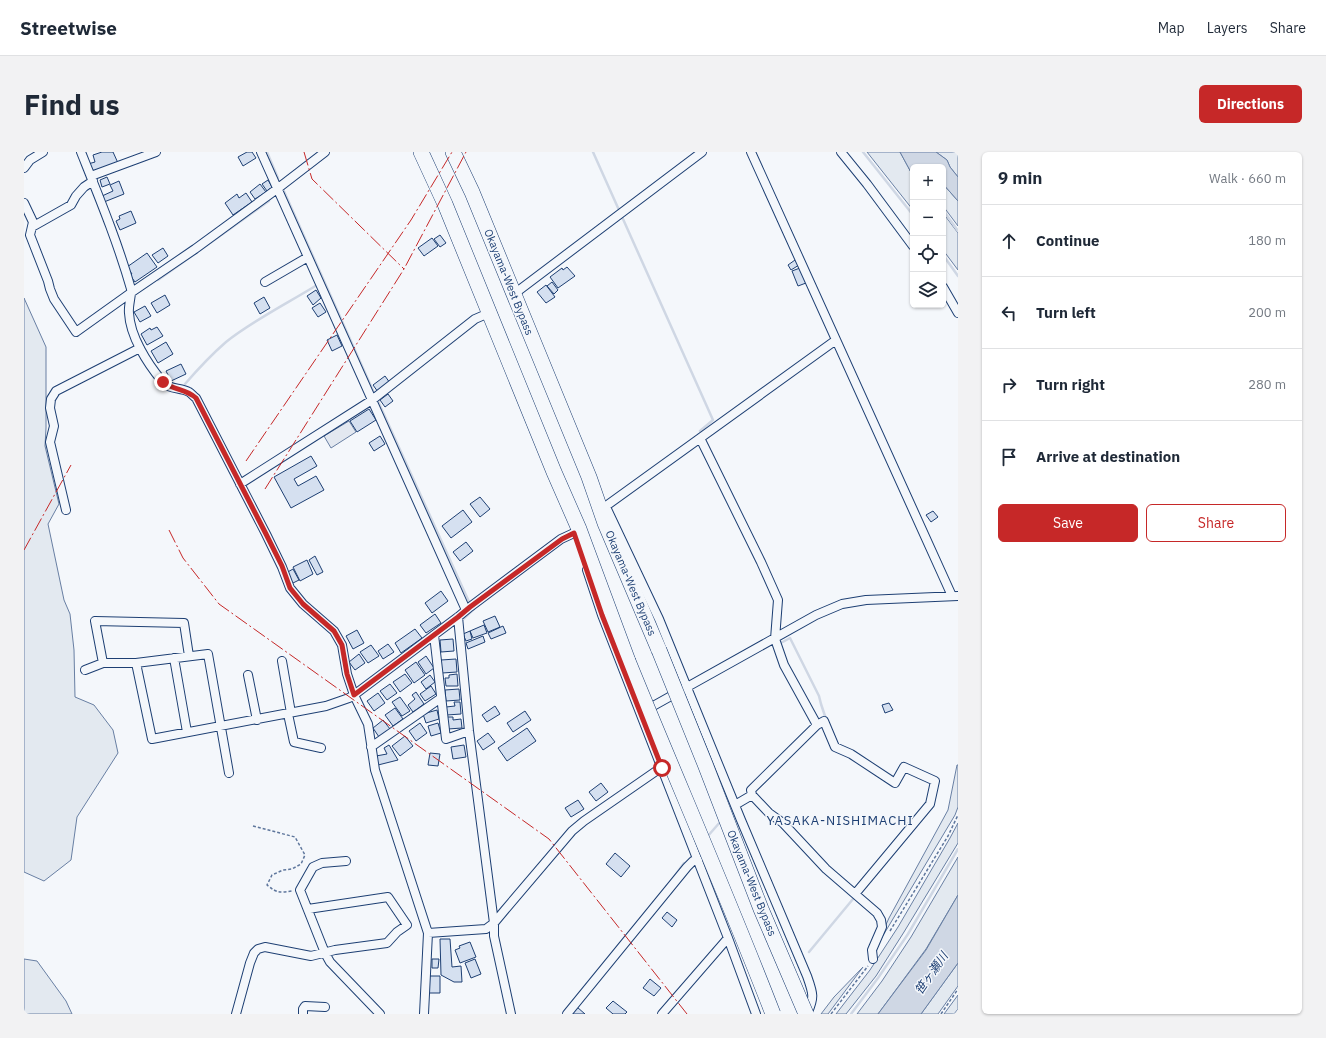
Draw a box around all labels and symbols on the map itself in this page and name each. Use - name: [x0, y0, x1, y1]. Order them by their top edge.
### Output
- street label: Okayama-West Bypass: [481, 227, 537, 337]
- route end: [154, 373, 172, 391]
- street label: Okayama-West Bypass: [602, 528, 660, 638]
- route start: [653, 759, 671, 777]
- district label: YASAKA-NISHIMACHI: [766, 812, 914, 829]
- street label: Okayama-West Bypass: [724, 828, 780, 938]
- water label: 笹ヶ瀬川: [911, 947, 952, 997]

